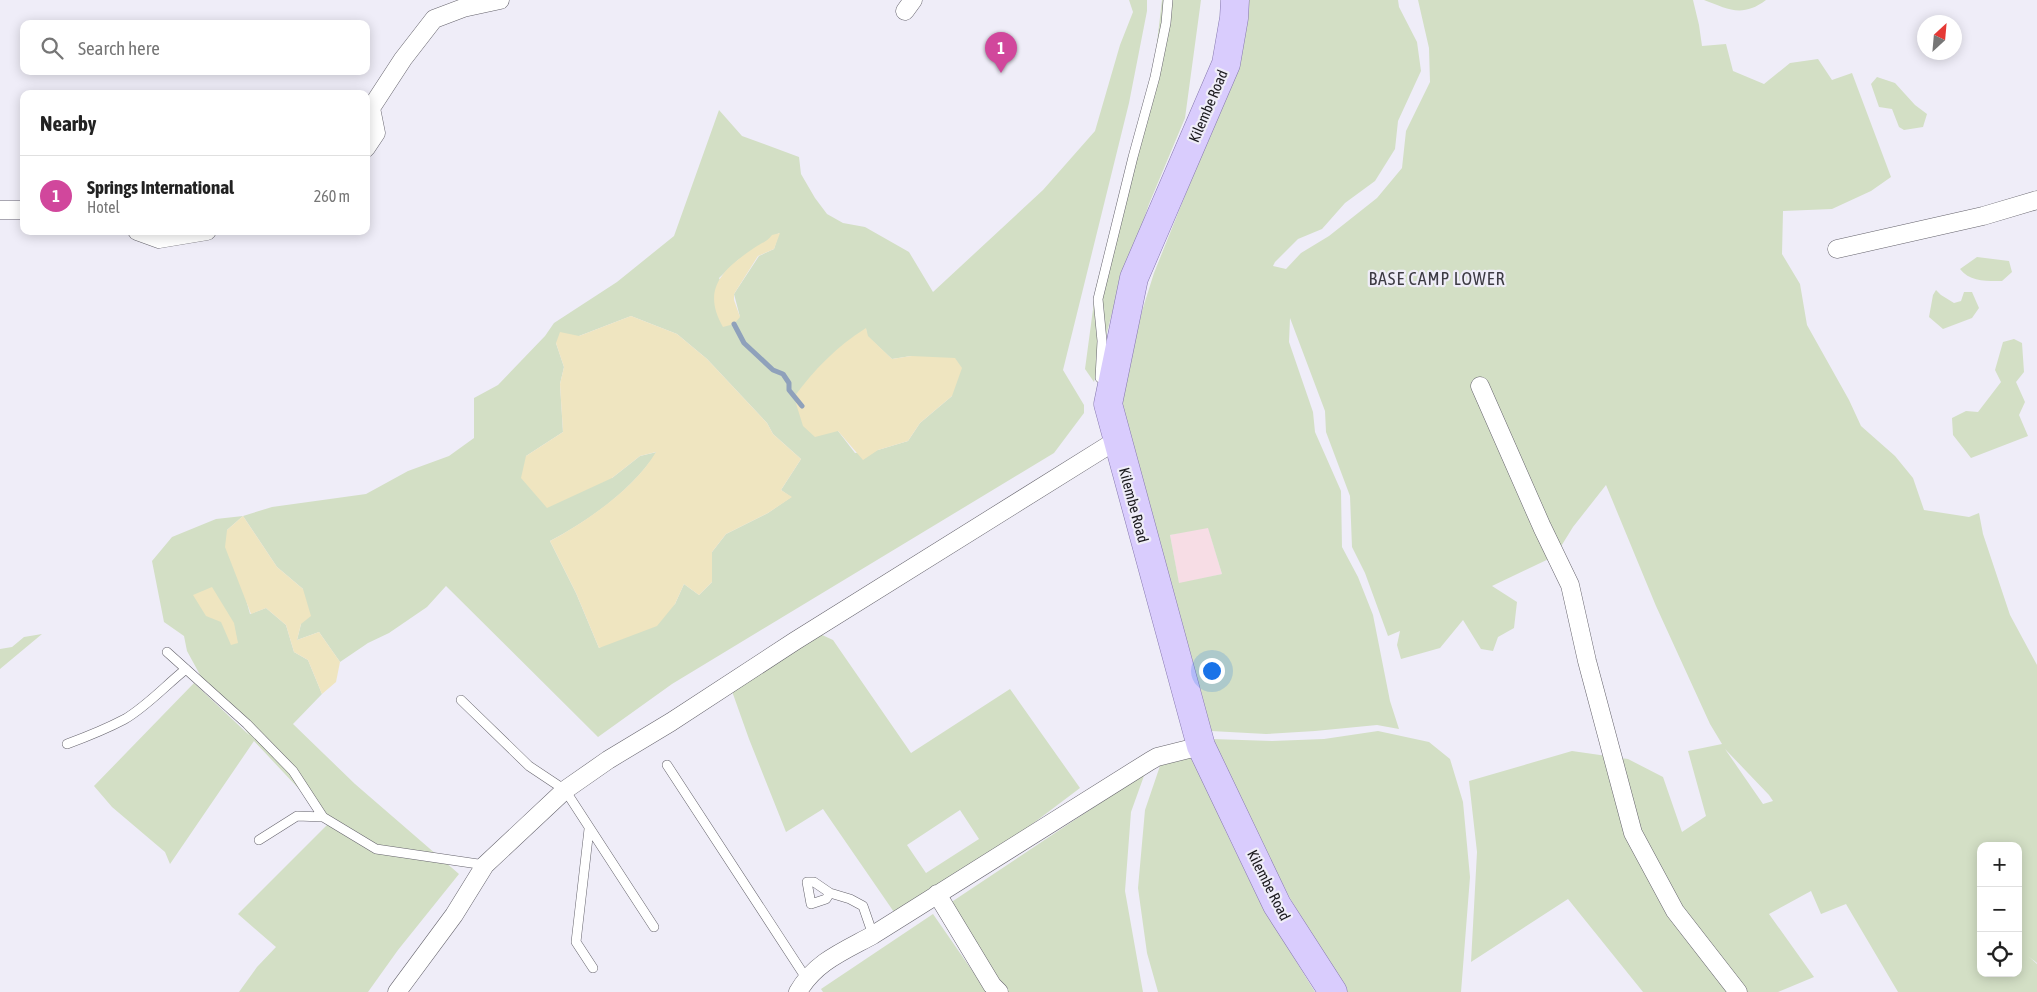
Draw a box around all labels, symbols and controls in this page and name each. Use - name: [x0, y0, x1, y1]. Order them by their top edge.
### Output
- north arrow: [1917, 15, 1962, 60]
- search box: [20, 20, 370, 75]
- pin: 1: [985, 32, 1017, 73]
- icon: search: [38, 34, 66, 62]
- text: Search here: [78, 37, 160, 59]
- street label: Kilembe Road: [1185, 67, 1231, 145]
- text: Nearby: [40, 111, 96, 135]
- text: Springs International: [87, 176, 234, 198]
- text: 1: [52, 187, 60, 205]
- text: 260 m: [314, 187, 350, 205]
- text: Hotel: [87, 198, 120, 216]
- district label: BASE CAMP LOWER: [1369, 268, 1505, 289]
- street label: Kilembe Road: [1116, 466, 1152, 544]
- your location: [1199, 658, 1225, 684]
- map controls: [1977, 842, 2022, 977]
- button: +: [1977, 842, 2022, 887]
- street label: Kilembe Road: [1244, 847, 1294, 923]
- button: −: [1977, 887, 2022, 932]
- button: locate: [1977, 932, 2022, 977]

